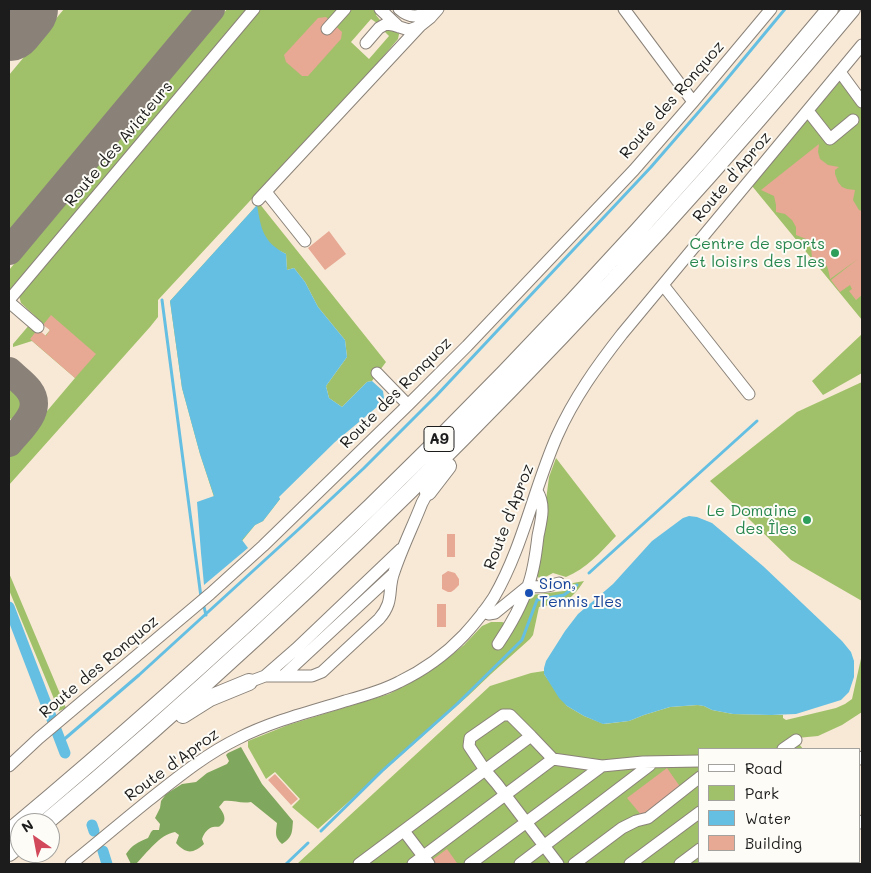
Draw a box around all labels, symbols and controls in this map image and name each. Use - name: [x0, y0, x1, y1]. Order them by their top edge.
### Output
- street label: Route des Ronquoz: [616, 37, 728, 163]
- street label: Route des Aviateurs: [61, 77, 177, 211]
- street label: Route d'Aproz: [689, 128, 775, 226]
- place label: Centre de sports et loisirs des Iles: [689, 234, 825, 272]
- marker: Centre de sports et loisirs des Iles: [829, 247, 841, 259]
- street label: Route des Ronquoz: [336, 333, 456, 453]
- road number: A9: [424, 426, 454, 452]
- street label: Route d'Aproz: [480, 461, 538, 573]
- place label: Le Domaine des Îles: [707, 501, 797, 539]
- marker: Le Domaine des Îles: [801, 514, 813, 526]
- place label: Sion, Tennis Iles: [539, 574, 622, 612]
- marker: Sion, Tennis Iles: [523, 587, 535, 599]
- street label: Route des Ronquoz: [36, 612, 162, 722]
- street label: Route d'Aproz: [121, 724, 223, 806]
- legend: [698, 748, 861, 863]
- text: Road: [745, 758, 782, 778]
- text: Park: [745, 783, 779, 803]
- text: Water: [745, 808, 791, 828]
- north arrow: [10, 813, 60, 863]
- text: N: [17, 815, 37, 837]
- text: Building: [745, 833, 802, 853]

